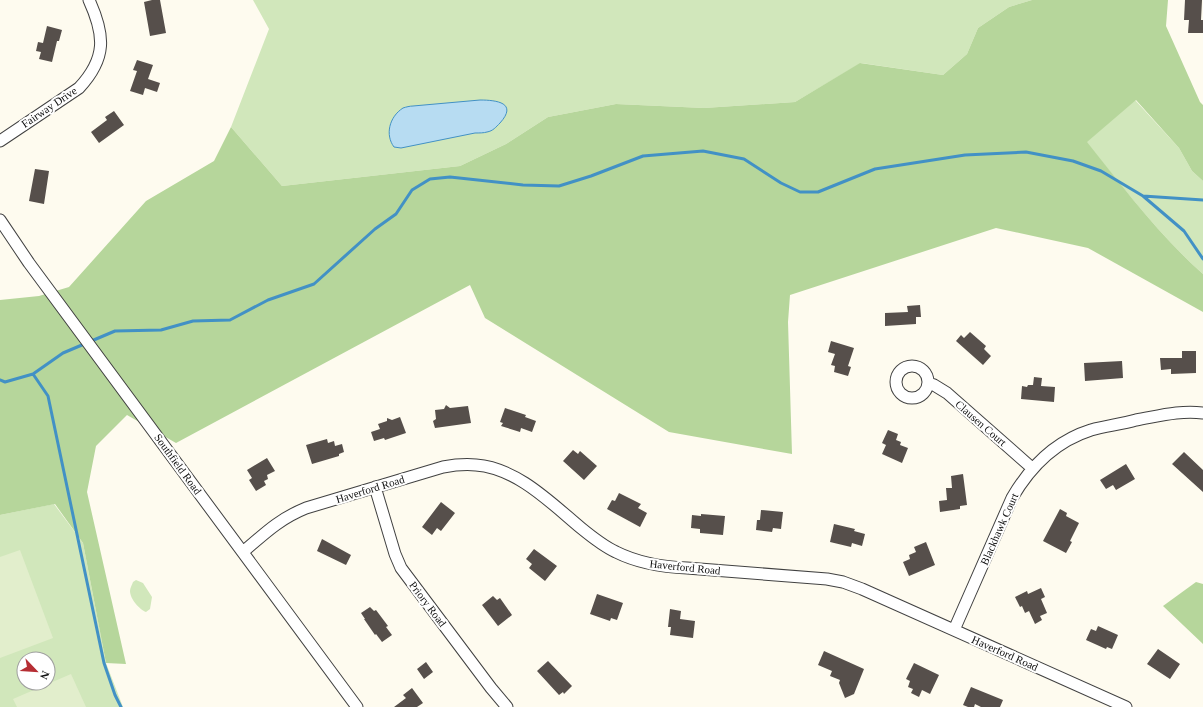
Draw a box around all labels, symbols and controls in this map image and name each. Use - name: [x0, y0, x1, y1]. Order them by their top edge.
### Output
- street label: Fairway Drive: [19, 84, 79, 130]
- street label: Clausen Court: [953, 398, 1009, 448]
- street label: Southfield Road: [152, 431, 204, 497]
- street label: Haverford Road: [334, 473, 406, 505]
- street label: Blackhawk Court: [978, 491, 1020, 567]
- street label: Haverford Road: [649, 557, 722, 577]
- street label: Priory Road: [407, 579, 449, 629]
- street label: Haverford Road: [970, 633, 1040, 673]
- north arrow: [16, 651, 56, 691]
- text: N: [38, 669, 52, 681]

